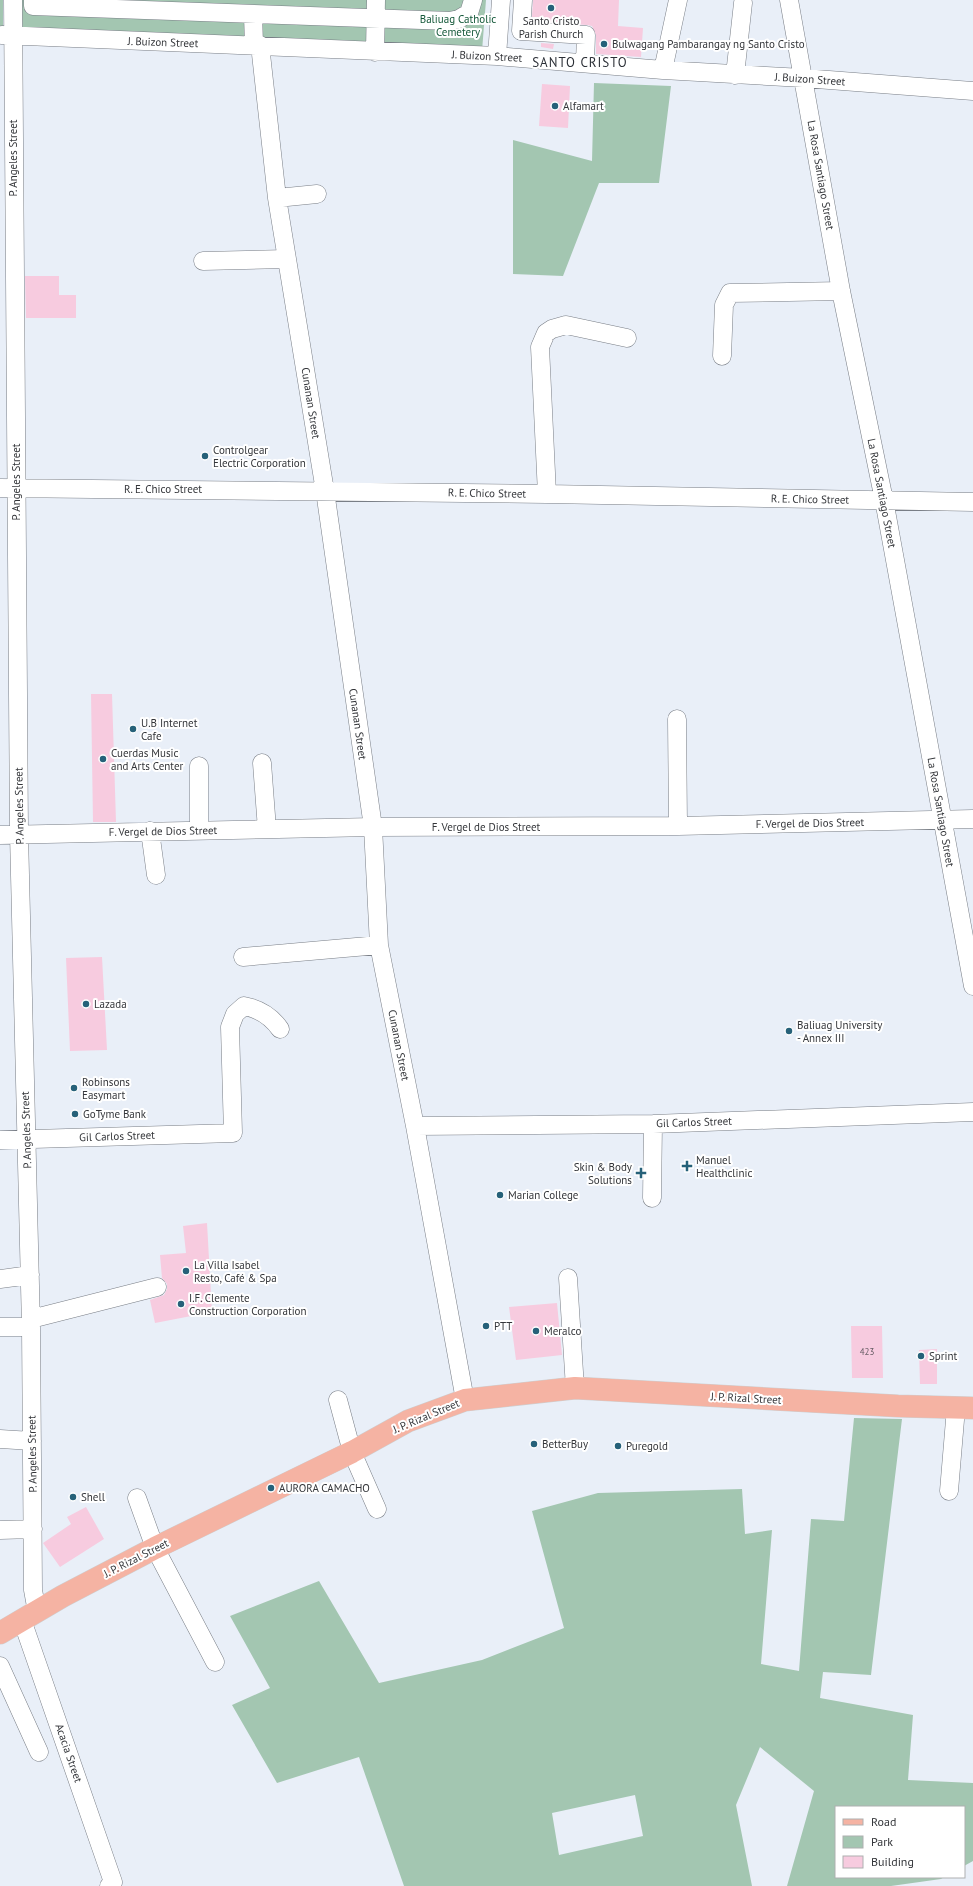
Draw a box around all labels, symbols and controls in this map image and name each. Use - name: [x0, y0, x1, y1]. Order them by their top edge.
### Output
- marker: Santo Cristo Parish Church: [546, 3, 556, 13]
- park label: Baliuag Catholic Cemetery: [420, 12, 496, 39]
- place label: Santo Cristo Parish Church: [519, 14, 583, 41]
- street label: J. Buizon Street: [126, 34, 199, 50]
- place label: Bulwagang Pambarangay ng Santo Cristo: [612, 37, 805, 51]
- marker: Bulwagang Pambarangay ng Santo Cristo: [599, 39, 609, 49]
- street label: J. Buizon Street: [450, 47, 523, 65]
- district label: SANTO CRISTO: [532, 54, 628, 71]
- street label: J. Buizon Street: [773, 69, 846, 88]
- place label: Alfamart: [563, 99, 604, 113]
- marker: Alfamart: [550, 101, 560, 111]
- street label: P. Angeles Street: [6, 119, 20, 197]
- street label: La Rosa Santiago Street: [804, 119, 838, 231]
- street label: Cunanan Street: [298, 366, 324, 440]
- street label: La Rosa Santiago Street: [865, 437, 900, 549]
- street label: P. Angeles Street: [9, 443, 23, 521]
- place label: Controlgear Electric Corporation: [213, 443, 306, 470]
- marker: Controlgear Electric Corporation: [200, 451, 210, 461]
- street label: R. E. Chico Street: [124, 482, 202, 496]
- street label: R. E. Chico Street: [448, 485, 526, 501]
- street label: R. E. Chico Street: [771, 491, 849, 507]
- street label: Cunanan Street: [346, 687, 370, 761]
- place label: U.B Internet Cafe: [141, 716, 198, 743]
- marker: U.B Internet Cafe: [128, 724, 138, 734]
- place label: Cuerdas Music and Arts Center: [111, 746, 183, 773]
- marker: Cuerdas Music and Arts Center: [98, 754, 108, 764]
- street label: La Rosa Santiago Street: [924, 756, 958, 868]
- street label: P. Angeles Street: [11, 767, 27, 845]
- street label: F. Vergel de Dios Street: [756, 815, 865, 831]
- street label: F. Vergel de Dios Street: [432, 820, 541, 834]
- street label: F. Vergel de Dios Street: [109, 823, 218, 839]
- place label: Lazada: [94, 997, 127, 1011]
- marker: Lazada: [81, 999, 91, 1009]
- street label: Cunanan Street: [385, 1008, 413, 1082]
- place label: Baliuag University - Annex III: [797, 1018, 883, 1045]
- marker: Baliuag University - Annex III: [784, 1026, 794, 1036]
- place label: Robinsons Easymart: [82, 1075, 130, 1102]
- marker: Robinsons Easymart: [69, 1083, 79, 1093]
- street label: P. Angeles Street: [18, 1091, 34, 1169]
- place label: GoTyme Bank: [83, 1107, 147, 1121]
- marker: GoTyme Bank: [70, 1109, 80, 1119]
- street label: Gil Carlos Street: [656, 1114, 732, 1130]
- street label: Gil Carlos Street: [79, 1128, 155, 1144]
- place label: Manuel Healthclinic: [696, 1153, 752, 1180]
- place label: Skin & Body Solutions: [574, 1160, 633, 1187]
- marker: Manuel Healthclinic: [681, 1160, 693, 1172]
- marker: Skin & Body Solutions: [635, 1167, 647, 1179]
- place label: Marian College: [508, 1188, 579, 1202]
- marker: Marian College: [495, 1190, 505, 1200]
- place label: La Villa Isabel Resto, Café & Spa: [194, 1258, 277, 1285]
- marker: La Villa Isabel Resto, Café & Spa: [181, 1266, 191, 1276]
- place label: I.F. Clemente Construction Corporation: [189, 1291, 307, 1318]
- marker: I.F. Clemente Construction Corporation: [176, 1299, 186, 1309]
- place label: PTT: [494, 1319, 512, 1333]
- marker: PTT: [481, 1321, 491, 1331]
- place label: Meralco: [544, 1324, 581, 1338]
- marker: Meralco: [531, 1326, 541, 1336]
- house number: 423: [860, 1346, 874, 1357]
- place label: Sprint: [929, 1349, 957, 1363]
- marker: Sprint: [916, 1351, 926, 1361]
- street label: J. P. Rizal Street: [709, 1389, 782, 1407]
- street label: J. P. Rizal Street: [390, 1396, 462, 1437]
- street label: P. Angeles Street: [24, 1415, 40, 1493]
- place label: BetterBuy: [542, 1437, 589, 1451]
- marker: BetterBuy: [529, 1439, 539, 1449]
- place label: Puregold: [626, 1439, 668, 1453]
- marker: Puregold: [613, 1441, 623, 1451]
- place label: AURORA CAMACHO: [279, 1481, 370, 1495]
- marker: AURORA CAMACHO: [266, 1483, 276, 1493]
- place label: Shell: [81, 1490, 106, 1504]
- marker: Shell: [68, 1492, 78, 1502]
- street label: J. P. Rizal Street: [100, 1536, 171, 1581]
- street label: Acacia Street: [52, 1722, 86, 1784]
- legend: [835, 1806, 965, 1878]
- text: Road: [871, 1814, 896, 1829]
- text: Park: [871, 1834, 893, 1849]
- text: Building: [871, 1854, 914, 1869]

